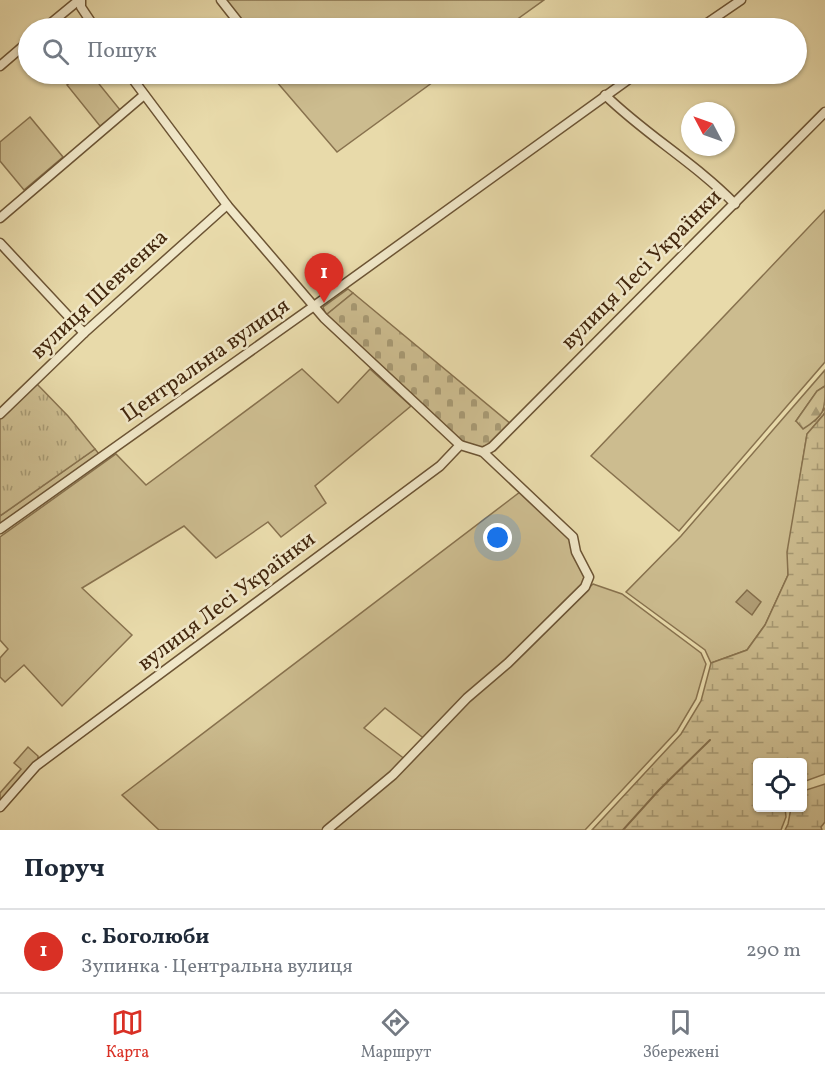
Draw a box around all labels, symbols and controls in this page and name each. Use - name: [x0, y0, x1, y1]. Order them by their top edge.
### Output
- search box: [18, 18, 807, 84]
- icon: search: [39, 35, 72, 68]
- text: Пошук: [87, 36, 157, 67]
- north arrow: [681, 102, 735, 156]
- street label: вулиця Лесі Українки: [555, 183, 729, 357]
- street label: вулиця Шевченка: [24, 223, 176, 367]
- pin: 1: [304, 254, 344, 303]
- street label: Центральна вулиця: [116, 291, 296, 431]
- your location: [483, 523, 512, 552]
- street label: вулиця Лесі Українки: [132, 525, 322, 679]
- map controls: [753, 758, 807, 812]
- button: locate: [753, 758, 807, 812]
- text: Поруч: [24, 851, 105, 887]
- text: с. Боголюби: [81, 922, 209, 953]
- text: 1: [39, 937, 48, 965]
- text: 290 m: [746, 937, 801, 965]
- text: Зупинка · Центральна вулиця: [81, 953, 353, 981]
- tab: Карта: [106, 1006, 149, 1064]
- tab: Маршрут: [361, 1006, 431, 1064]
- tab: Збережені: [643, 1006, 719, 1064]

